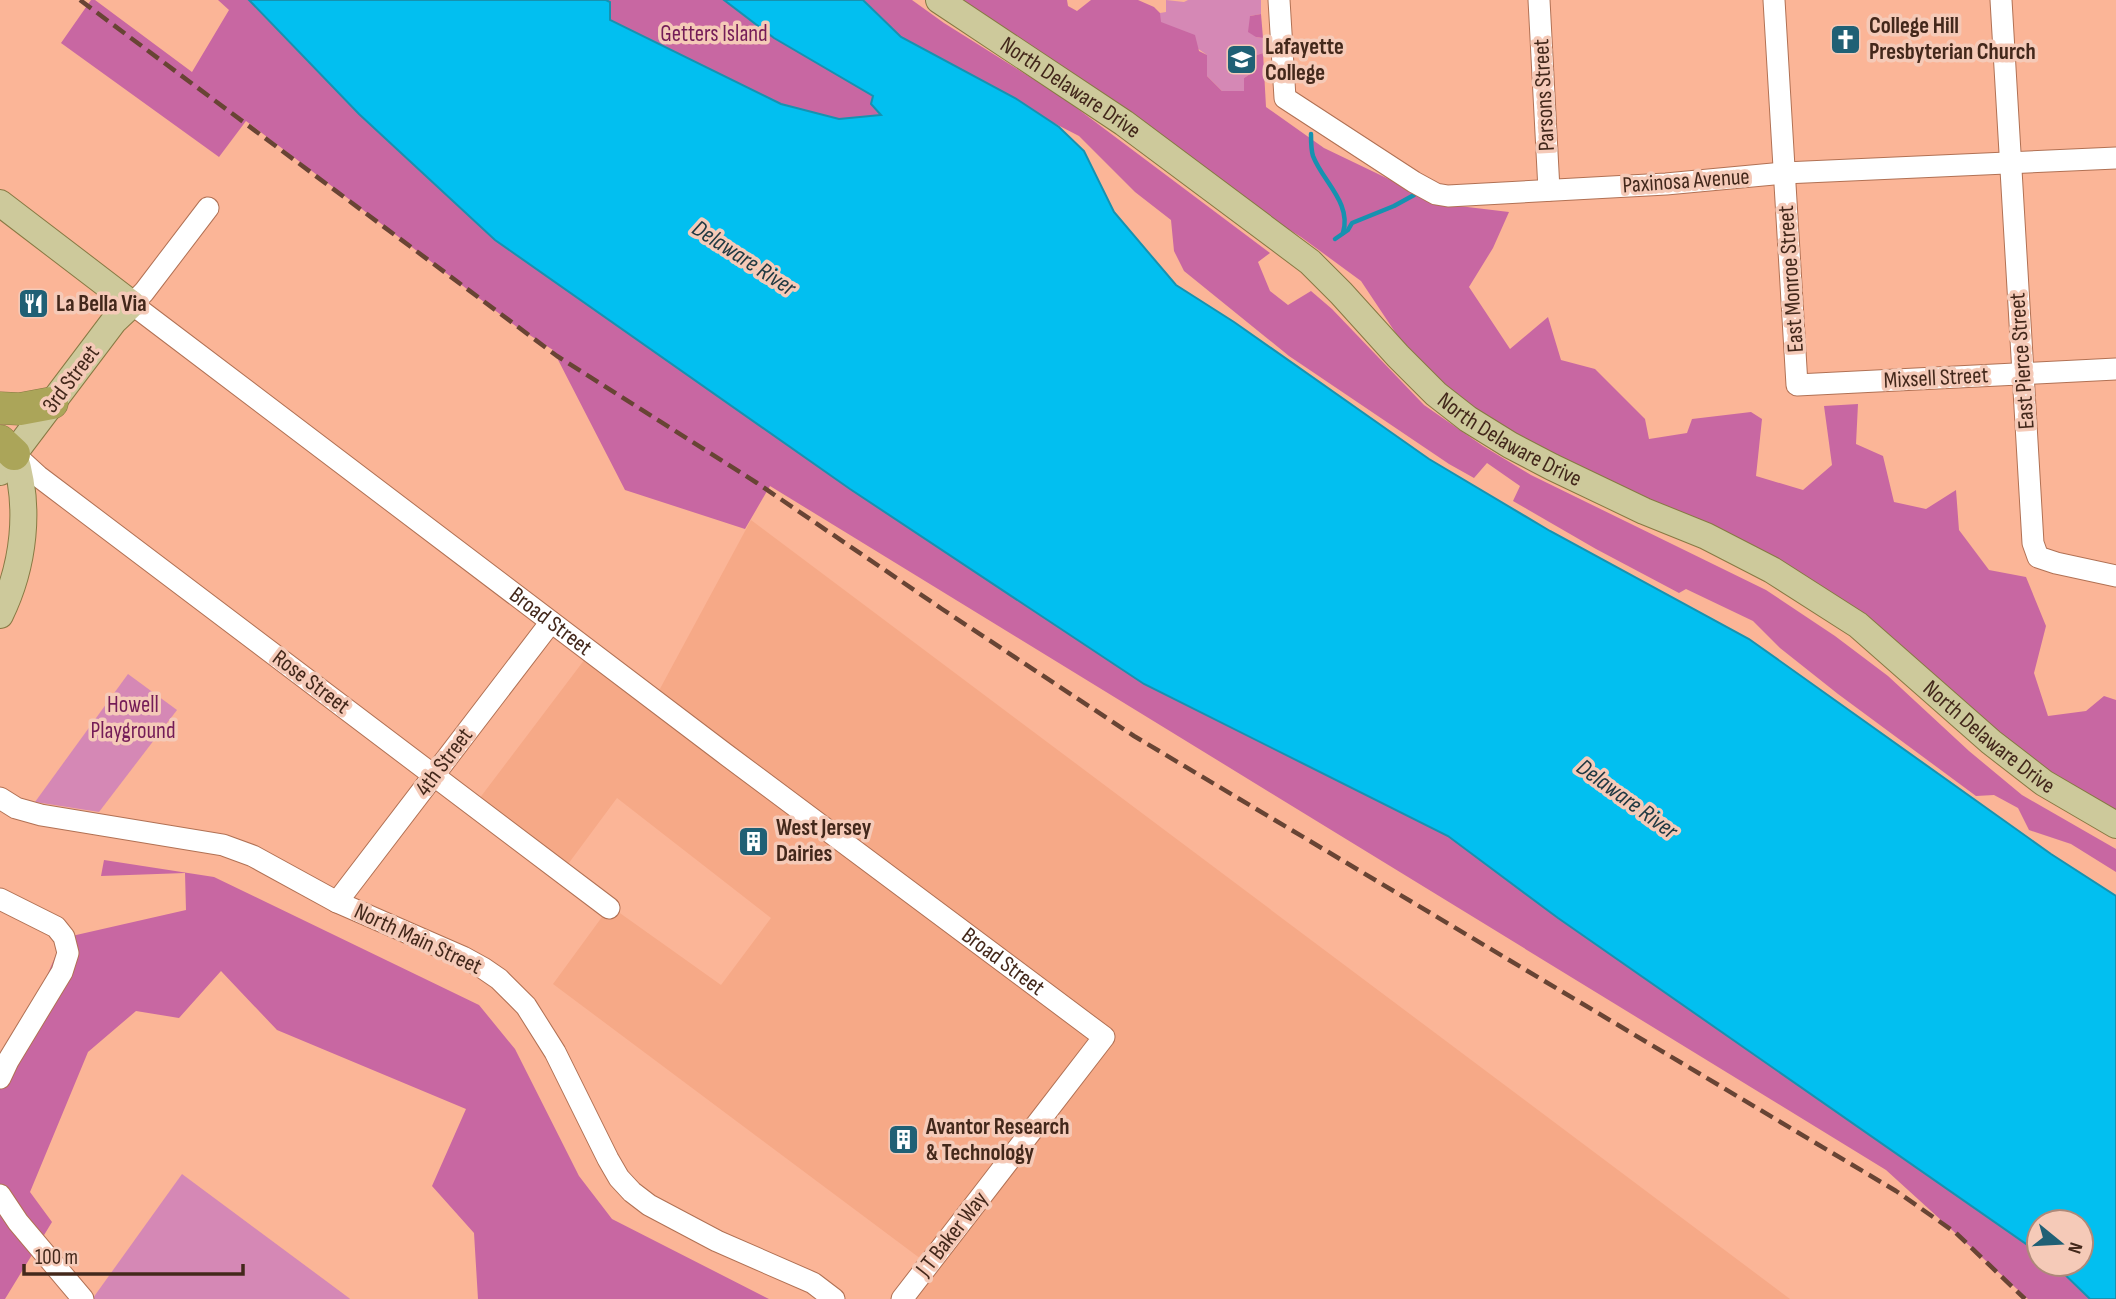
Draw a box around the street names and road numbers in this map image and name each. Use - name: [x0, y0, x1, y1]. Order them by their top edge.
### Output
- street label: North Delaware Drive: [995, 31, 1146, 145]
- street label: Parsons Street: [1527, 38, 1561, 152]
- street label: Paxinosa Avenue: [1621, 163, 1751, 199]
- street label: East Monroe Street: [1772, 205, 1810, 353]
- street label: East Pierce Street: [2003, 292, 2041, 430]
- street label: 3rd Street: [36, 340, 106, 418]
- street label: Mixsell Street: [1883, 361, 1989, 395]
- street label: North Delaware Drive: [1432, 386, 1586, 493]
- street label: Broad Street: [504, 581, 598, 662]
- street label: Rose Street: [267, 644, 355, 720]
- street label: North Delaware Drive: [1917, 675, 2060, 800]
- street label: 4th Street: [409, 722, 479, 802]
- street label: North Main Street: [350, 897, 486, 981]
- street label: Broad Street: [956, 921, 1050, 1002]
- street label: J T Baker Way: [909, 1186, 994, 1283]

